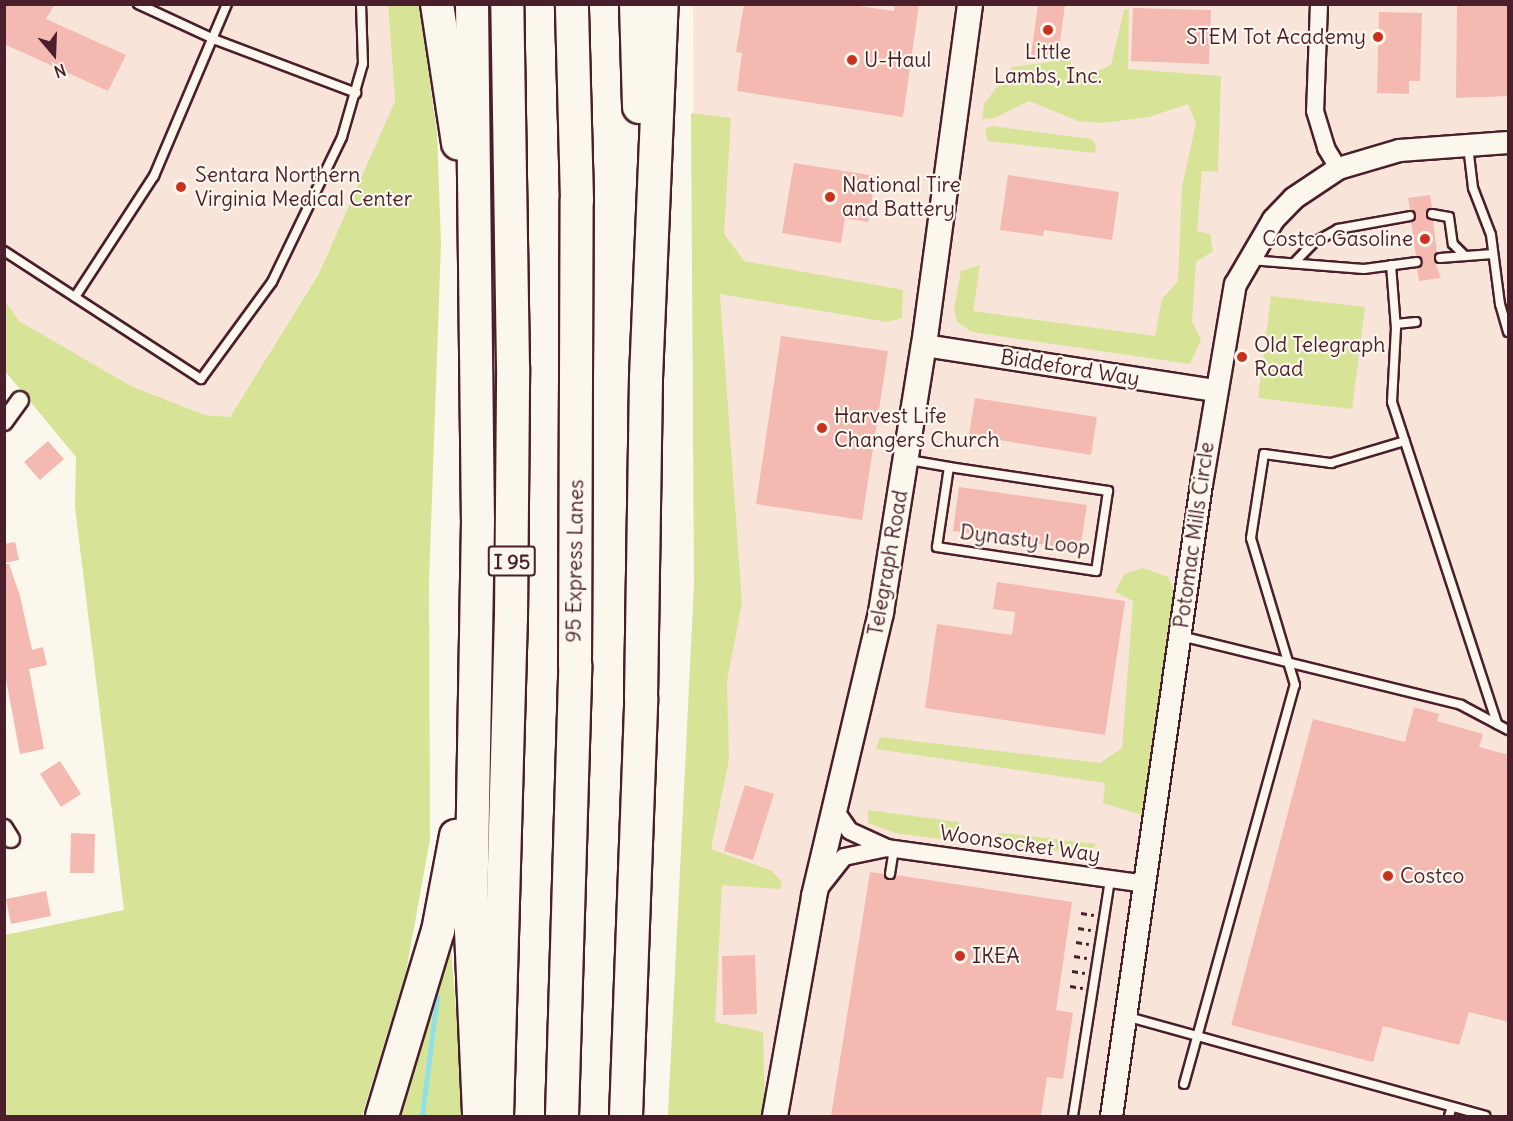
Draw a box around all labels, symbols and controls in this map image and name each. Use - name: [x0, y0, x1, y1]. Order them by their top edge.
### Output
- marker: Little Lambs, Inc.: [1041, 23, 1055, 37]
- north arrow: [24, 24, 84, 84]
- place label: STEM Tot Academy: [1186, 24, 1366, 50]
- marker: STEM Tot Academy: [1371, 30, 1385, 44]
- place label: Little Lambs, Inc.: [994, 39, 1102, 89]
- place label: U-Haul: [864, 47, 931, 73]
- marker: U-Haul: [845, 53, 859, 67]
- text: N: [51, 60, 68, 82]
- place label: Sentara Northern Virginia Medical Center: [195, 162, 412, 212]
- place label: National Tire and Battery: [842, 172, 961, 222]
- marker: Sentara Northern Virginia Medical Center: [172, 178, 190, 196]
- marker: National Tire and Battery: [823, 190, 837, 204]
- place label: Costco Gasoline: [1262, 226, 1413, 252]
- marker: Costco Gasoline: [1418, 232, 1432, 246]
- place label: Old Telegraph Road: [1254, 332, 1385, 382]
- street label: Biddeford Way: [999, 345, 1141, 391]
- marker: Old Telegraph Road: [1235, 350, 1249, 364]
- place label: Harvest Life Changers Church: [834, 403, 1000, 453]
- marker: Harvest Life Changers Church: [815, 421, 829, 435]
- street label: Potomac Mills Circle: [1168, 440, 1220, 630]
- street label: 95 Express Lanes: [561, 479, 589, 643]
- street label: Telegraph Road: [863, 488, 913, 638]
- street label: Dynasty Loop: [958, 519, 1092, 561]
- road number: I 95: [486, 544, 538, 578]
- street label: Woonsocket Way: [938, 820, 1102, 868]
- place label: Costco: [1400, 863, 1464, 889]
- marker: Costco: [1381, 869, 1395, 883]
- place label: IKEA: [972, 943, 1020, 969]
- marker: IKEA: [953, 949, 967, 963]

